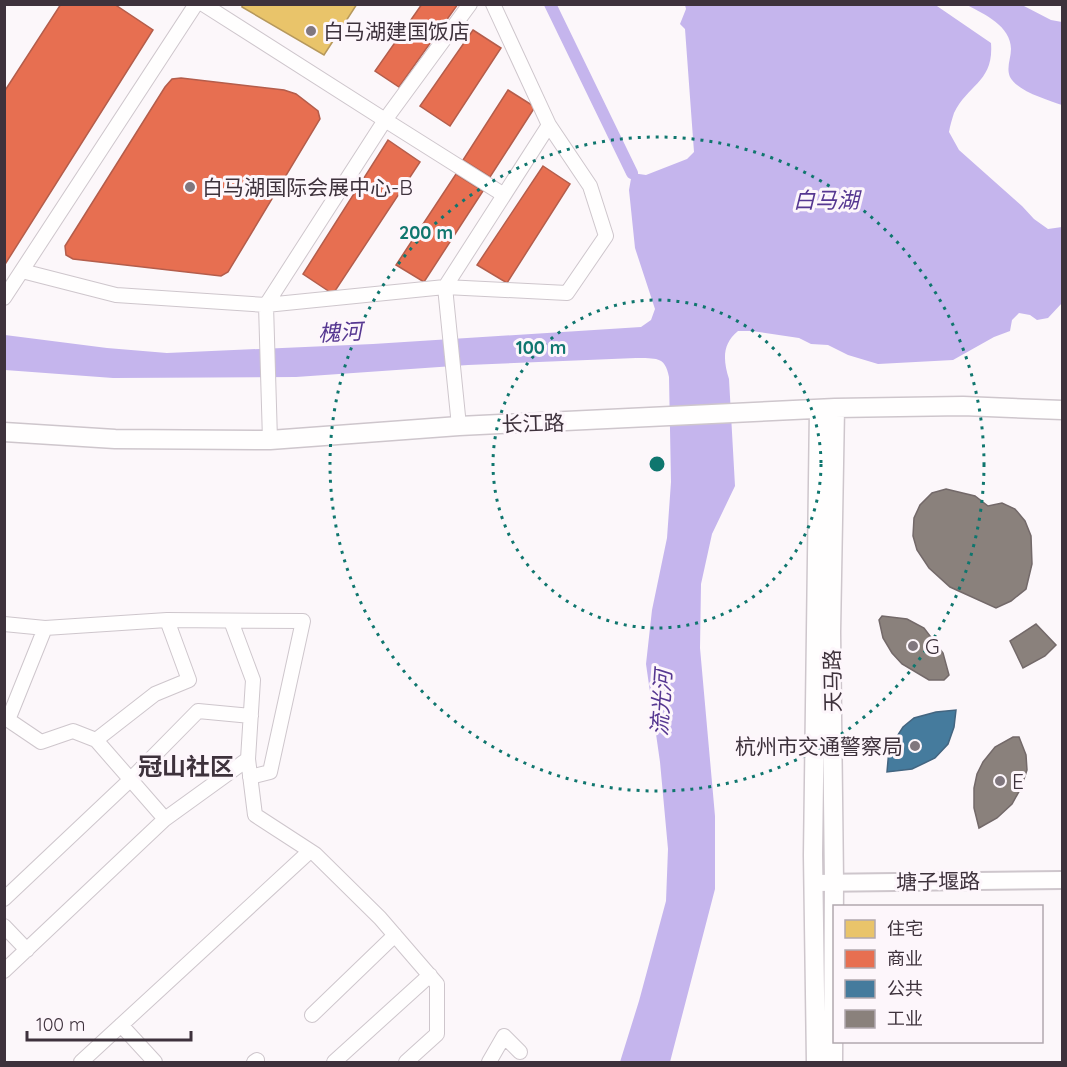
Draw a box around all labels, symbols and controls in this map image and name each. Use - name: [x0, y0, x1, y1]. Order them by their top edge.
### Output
- place label: 白马湖建国饭店: [323, 18, 470, 44]
- marker: 白马湖建国饭店: [304, 24, 318, 38]
- place label: 白马湖国际会展中心-B: [202, 174, 413, 200]
- marker: 白马湖国际会展中心-B: [183, 180, 197, 194]
- water label: 白马湖: [793, 186, 862, 214]
- text: 200 m: [399, 221, 453, 244]
- water label: 槐河: [317, 317, 367, 347]
- text: 100 m: [516, 336, 566, 359]
- street label: 长江路: [501, 409, 565, 437]
- centre of rings: [647, 454, 667, 474]
- place label: G: [925, 633, 940, 659]
- marker: G: [906, 639, 920, 653]
- street label: 天马路: [818, 649, 846, 713]
- water label: 流光河: [645, 665, 678, 737]
- place label: 杭州市交通警察局: [735, 733, 903, 759]
- marker: 杭州市交通警察局: [908, 739, 922, 753]
- district label: 冠山社区: [138, 751, 234, 781]
- place label: E: [1012, 768, 1024, 794]
- marker: E: [993, 774, 1007, 788]
- street label: 塘子堰路: [896, 867, 980, 895]
- legend: [833, 905, 1043, 1043]
- text: 住宅: [887, 917, 923, 940]
- text: 商业: [887, 947, 923, 970]
- text: 公共: [887, 977, 923, 1000]
- scale bar: [27, 1004, 190, 1042]
- text: 工业: [887, 1007, 923, 1030]
- text: 100 m: [36, 1013, 85, 1036]

